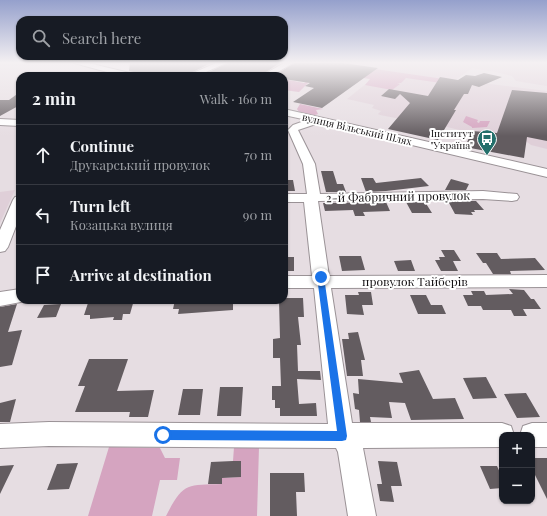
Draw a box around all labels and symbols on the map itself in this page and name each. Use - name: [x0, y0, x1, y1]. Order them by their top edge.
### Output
- street label: вулиця Вільський Шлях: [301, 110, 414, 149]
- place label: Інститут "Україна": [431, 126, 473, 152]
- bus stop icon: Інститут "Україна": [476, 128, 498, 156]
- street label: 2-й Фабричний провулок: [326, 187, 470, 205]
- route end: [312, 268, 330, 286]
- street label: провулок Тайберів: [362, 273, 468, 289]
- route start: [154, 426, 172, 444]

